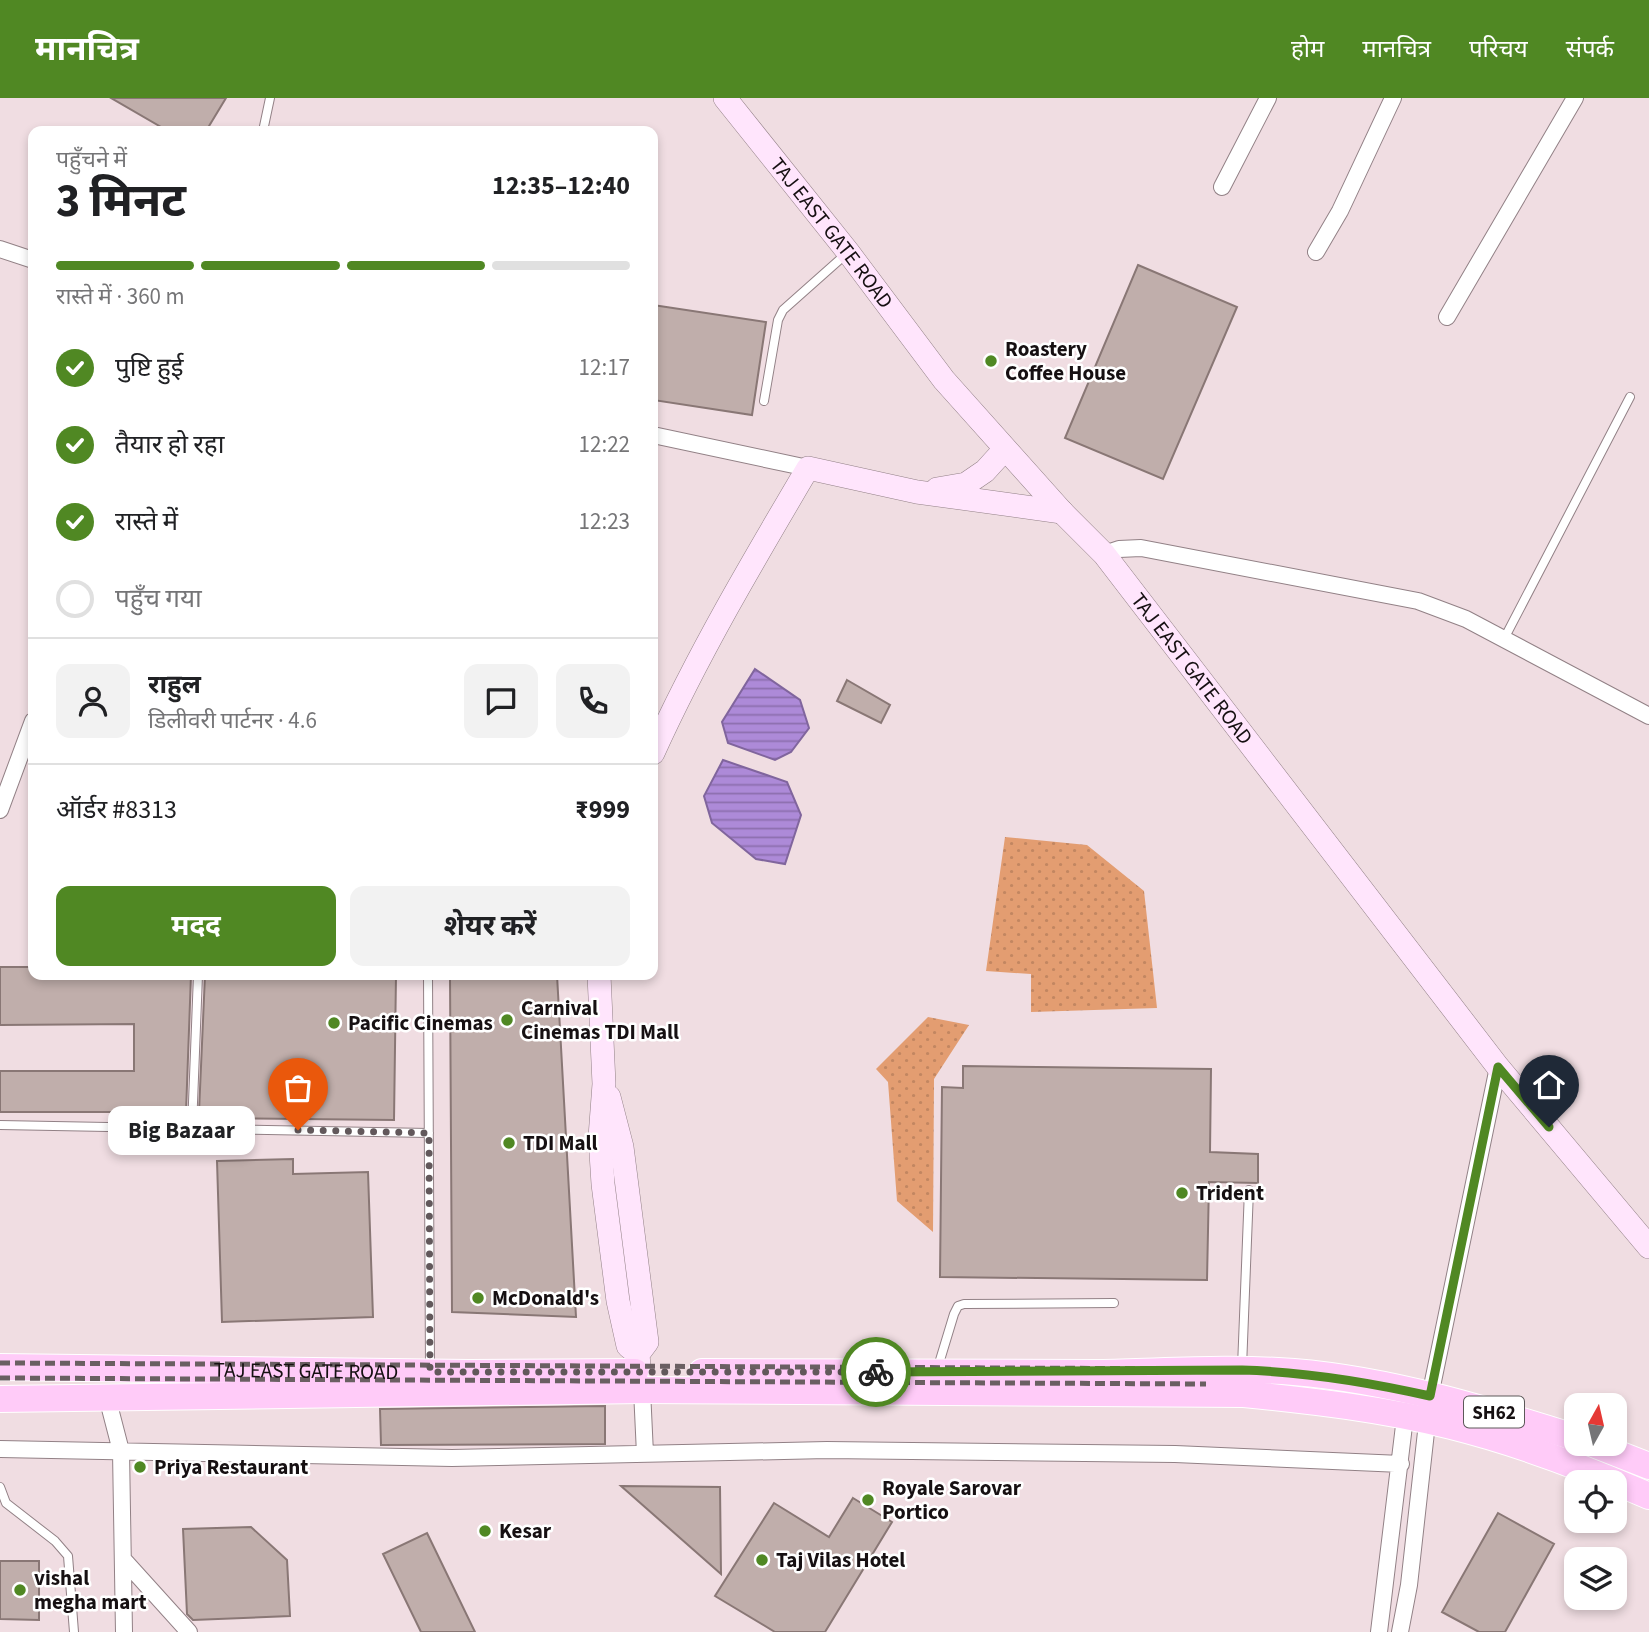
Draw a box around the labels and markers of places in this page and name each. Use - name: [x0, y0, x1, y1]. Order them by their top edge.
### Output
- place label: Roastery Coffee House: [1005, 334, 1126, 388]
- marker: Roastery Coffee House: [983, 353, 999, 369]
- place label: Carnival Cinemas TDI Mall: [521, 993, 679, 1047]
- place label: Pacific Cinemas: [348, 1008, 493, 1038]
- marker: Carnival Cinemas TDI Mall: [499, 1012, 515, 1028]
- marker: Pacific Cinemas: [326, 1015, 342, 1031]
- pin: [1519, 1055, 1579, 1127]
- pin: [268, 1058, 328, 1130]
- callout: Big Bazaar: [109, 1105, 256, 1154]
- place label: TDI Mall: [523, 1128, 598, 1158]
- marker: TDI Mall: [501, 1135, 517, 1151]
- place label: Trident: [1196, 1178, 1264, 1208]
- marker: Trident: [1174, 1185, 1190, 1201]
- place label: McDonald's: [492, 1283, 599, 1313]
- marker: McDonald's: [470, 1290, 486, 1306]
- place label: Priya Restaurant: [154, 1452, 308, 1482]
- marker: Priya Restaurant: [132, 1459, 148, 1475]
- place label: Royale Sarovar Portico: [882, 1473, 1022, 1527]
- marker: Royale Sarovar Portico: [860, 1492, 876, 1508]
- place label: Kesar: [499, 1516, 552, 1546]
- marker: Kesar: [477, 1523, 493, 1539]
- place label: Taj Vilas Hotel: [776, 1545, 905, 1575]
- marker: Taj Vilas Hotel: [754, 1552, 770, 1568]
- place label: vishal megha mart: [34, 1563, 147, 1617]
- marker: vishal megha mart: [12, 1582, 28, 1598]

